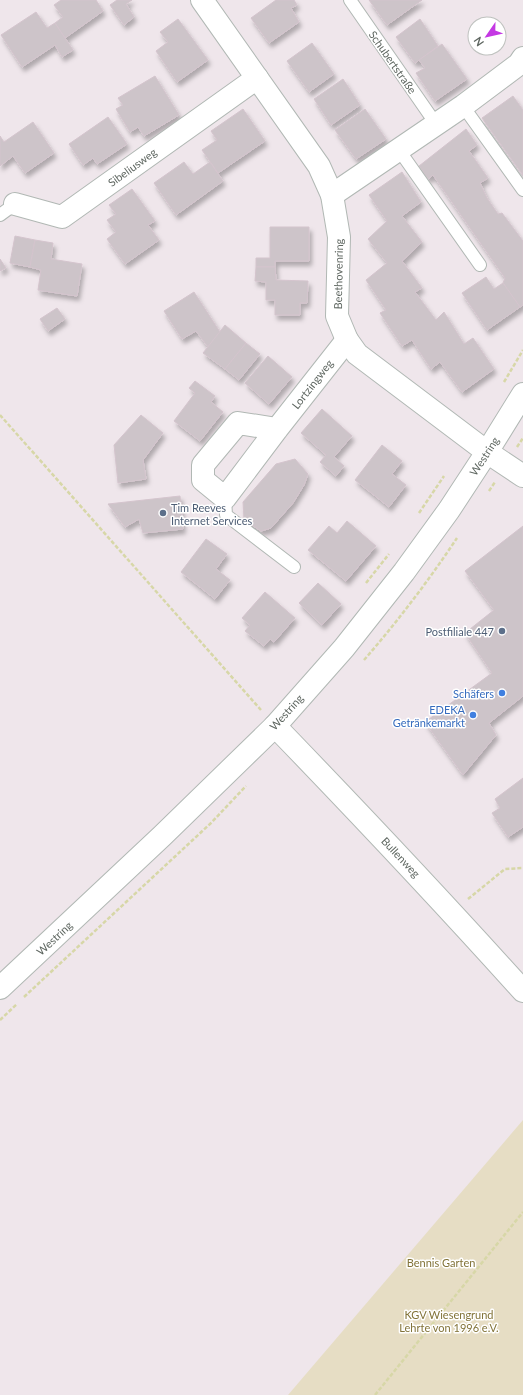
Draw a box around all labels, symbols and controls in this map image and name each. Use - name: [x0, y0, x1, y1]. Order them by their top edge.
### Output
- north arrow: [467, 16, 507, 56]
- street label: Schubertstraße: [367, 28, 420, 96]
- text: N: [471, 35, 486, 49]
- street label: Sibeliusweg: [105, 145, 159, 189]
- street label: Beethovenring: [331, 238, 345, 309]
- street label: Lortzingweg: [289, 357, 335, 411]
- street label: Westring: [467, 434, 502, 478]
- place label: Tim Reeves Internet Services: [171, 501, 252, 527]
- marker: Tim Reeves Internet Services: [158, 508, 168, 518]
- place label: Postfiliale 447: [425, 625, 494, 638]
- marker: Postfiliale 447: [497, 626, 507, 636]
- place label: Schäfers: [453, 687, 494, 700]
- marker: Schäfers: [497, 688, 507, 698]
- street label: Westring: [267, 691, 306, 733]
- place label: EDEKA Getränkemarkt: [393, 703, 466, 729]
- marker: EDEKA Getränkemarkt: [468, 710, 478, 720]
- street label: Bullenweg: [379, 834, 423, 880]
- street label: Westring: [34, 918, 75, 958]
- park label: Bennis Garten: [407, 1256, 475, 1269]
- park label: KGV Wiesengrund Lehrte von 1996 e.V.: [399, 1308, 499, 1334]

